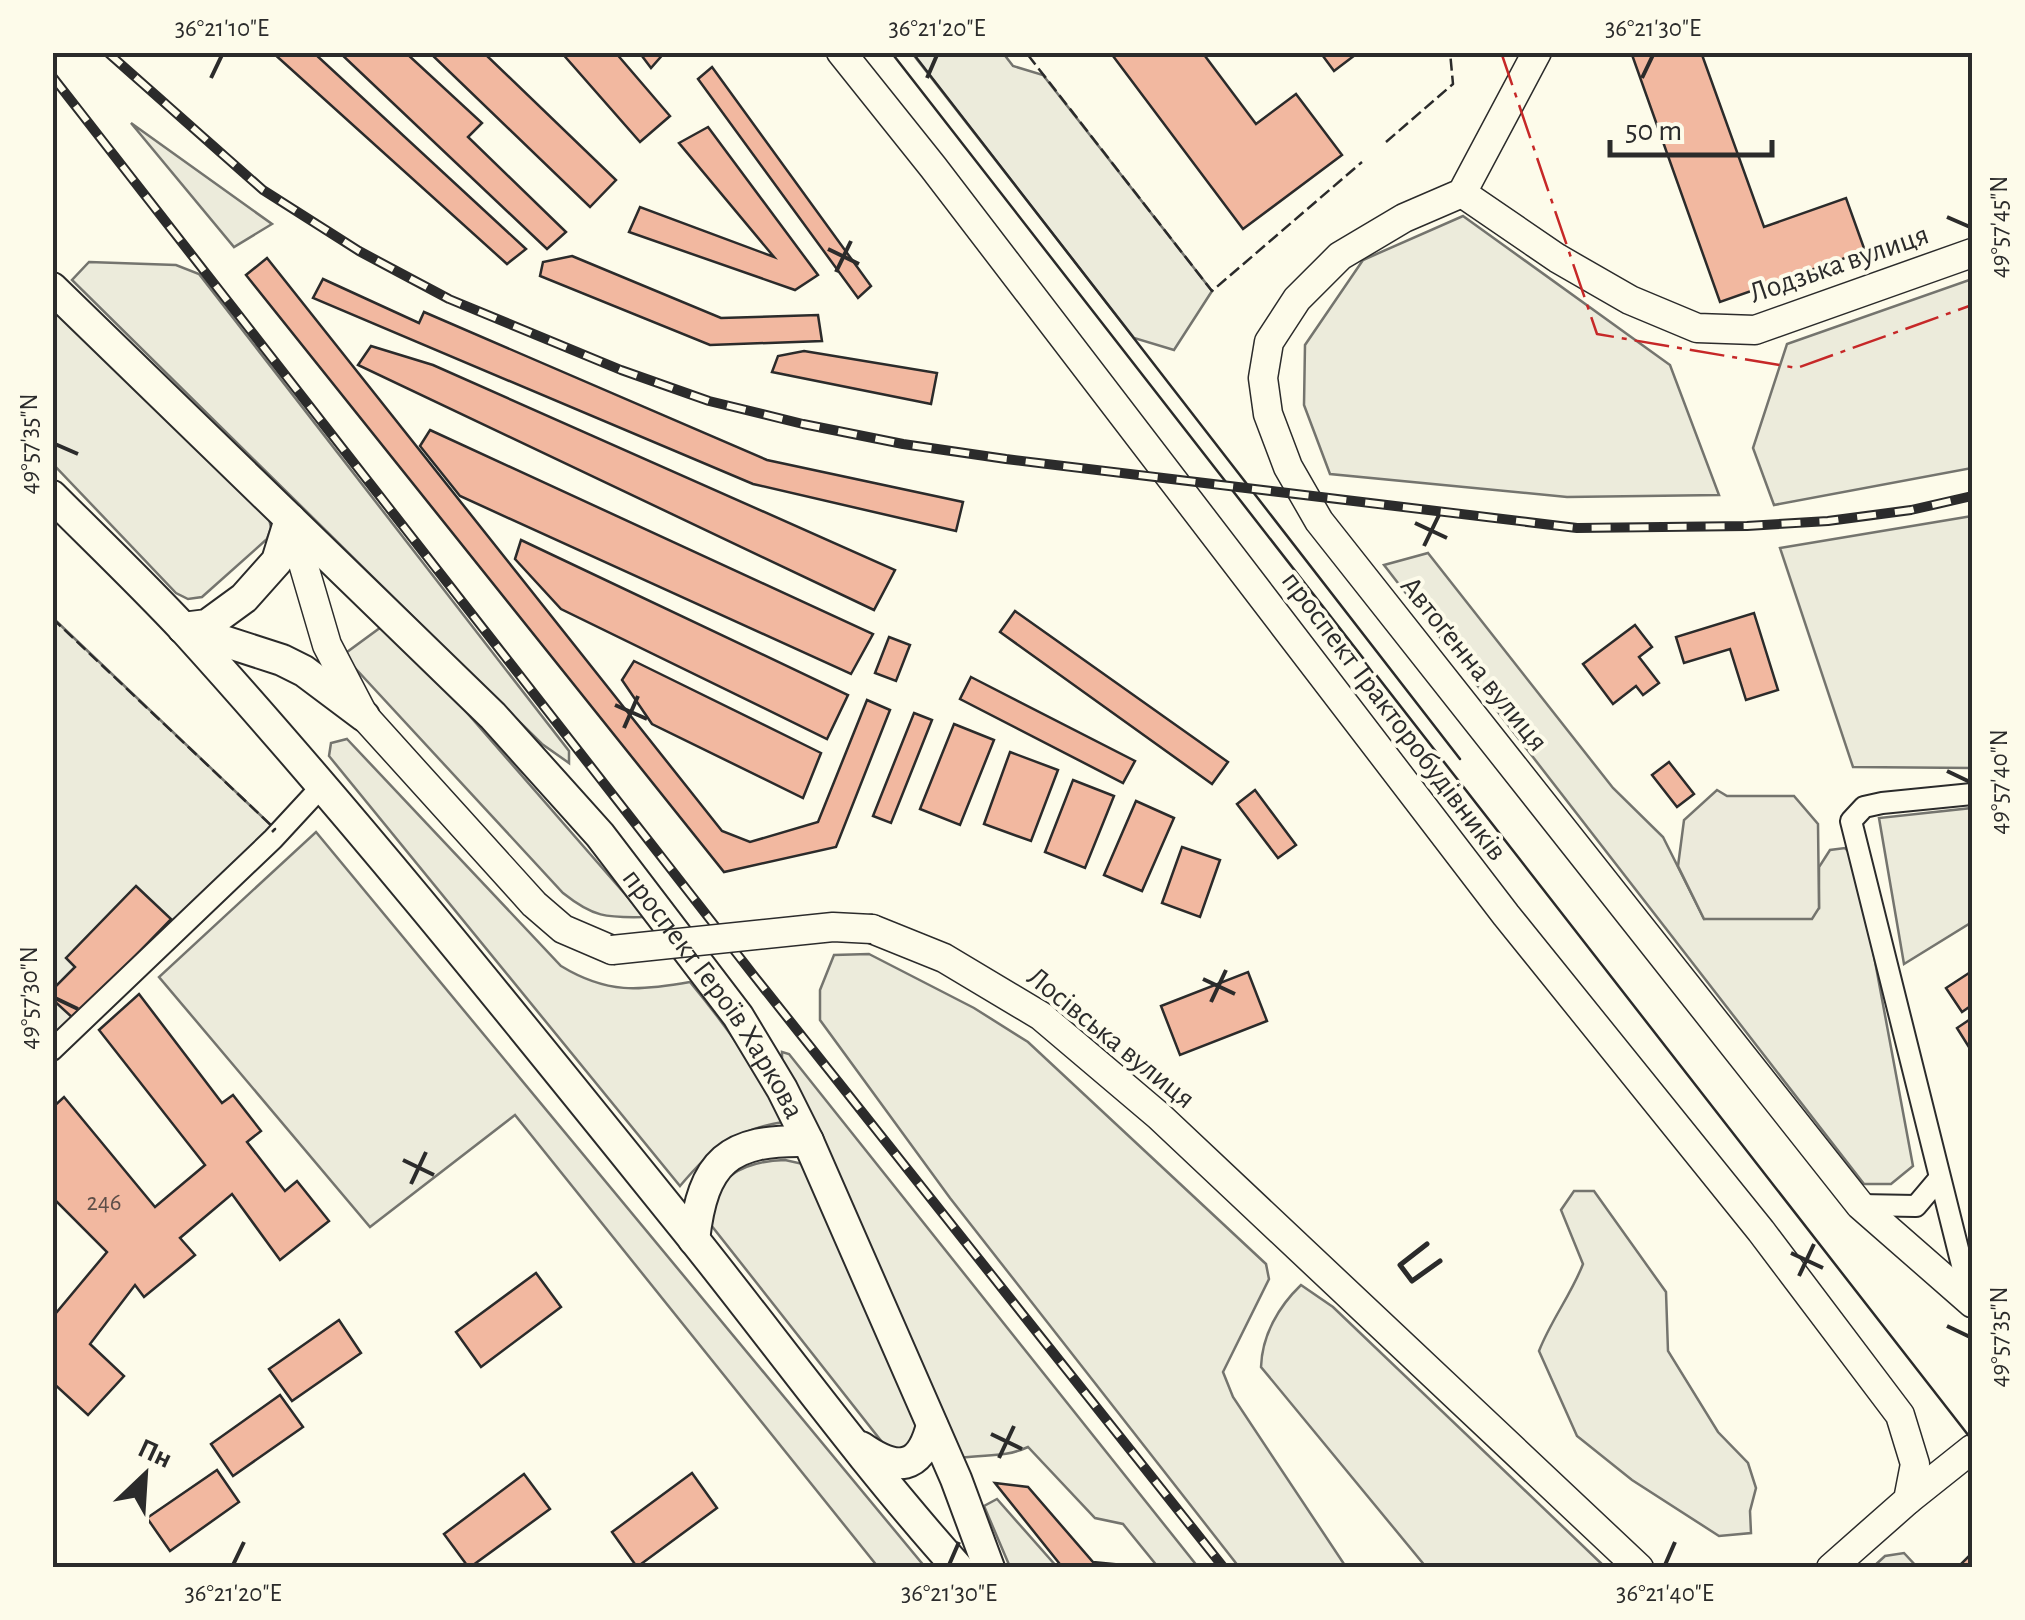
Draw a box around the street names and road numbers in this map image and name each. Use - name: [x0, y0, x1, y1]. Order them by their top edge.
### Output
- street label: Лодзька вулиця: [1745, 219, 1933, 309]
- street label: проспект Тракторобудівників: [1276, 566, 1512, 866]
- street label: Автоґенна вулиця: [1395, 571, 1553, 757]
- street label: проспект Героїв Харкова: [617, 863, 809, 1123]
- street label: Лосівська вулиця: [1022, 962, 1200, 1114]

